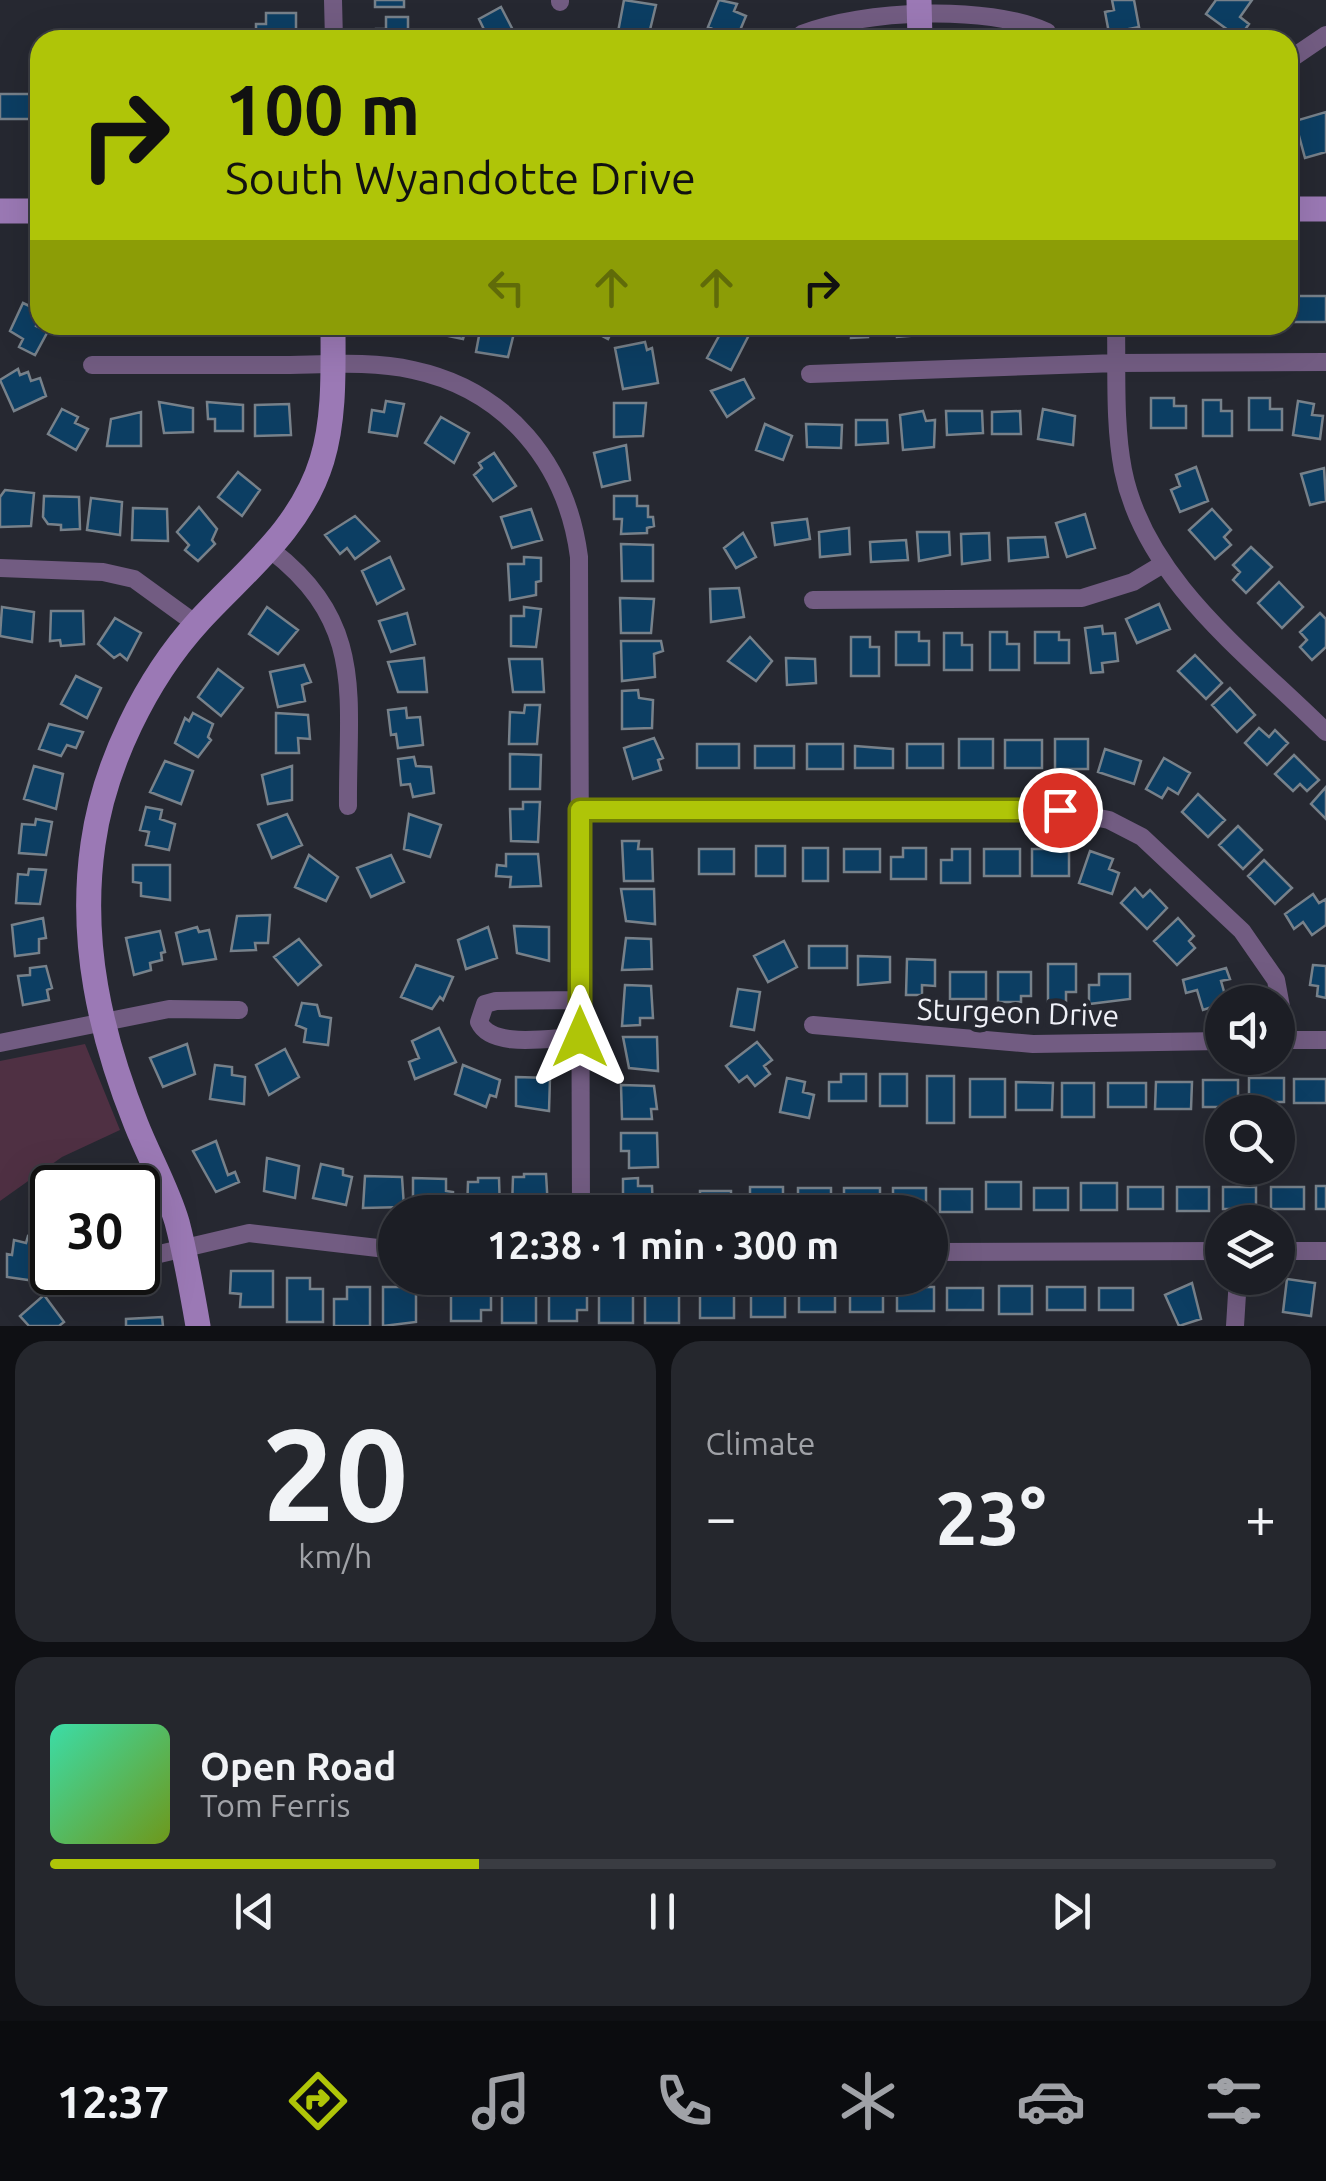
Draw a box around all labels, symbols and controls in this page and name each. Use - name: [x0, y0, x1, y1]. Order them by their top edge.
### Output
- icon: right: [60, 70, 190, 200]
- text: 100 m: [225, 70, 420, 148]
- text: South Wyandotte Drive: [225, 152, 696, 203]
- icon: left: [479, 260, 534, 315]
- icon: ahead: [584, 260, 639, 315]
- icon: ahead: [689, 260, 744, 315]
- icon: right: [794, 260, 849, 315]
- pin: [1018, 768, 1103, 853]
- icon: arrive: [1033, 783, 1088, 838]
- position arrow: [528, 985, 632, 1089]
- map controls: [1205, 985, 1295, 1295]
- button: sound: [1205, 985, 1295, 1075]
- street label: Sturgeon Drive: [916, 991, 1120, 1033]
- button: search: [1205, 1095, 1295, 1185]
- speed limit sign: 30: [30, 1165, 160, 1295]
- button: layers: [1205, 1205, 1295, 1295]
- text: 12:38 · 1 min · 300 m: [487, 1224, 839, 1266]
- text: 20: [262, 1400, 409, 1546]
- text: Climate: [706, 1425, 816, 1461]
- text: 23°: [935, 1475, 1046, 1559]
- text: −: [706, 1486, 737, 1547]
- text: +: [1245, 1486, 1276, 1547]
- text: km/h: [298, 1538, 372, 1574]
- text: Open Road: [200, 1745, 396, 1787]
- text: Tom Ferris: [200, 1787, 350, 1823]
- icon: previous: [227, 1884, 282, 1939]
- icon: pause: [635, 1884, 690, 1939]
- icon: next: [1044, 1884, 1099, 1939]
- icon: directions: [283, 2066, 353, 2136]
- icon: music: [466, 2066, 536, 2136]
- icon: phone: [649, 2066, 719, 2136]
- icon: climate: [833, 2066, 903, 2136]
- icon: car: [1016, 2066, 1086, 2136]
- icon: filters: [1199, 2066, 1269, 2136]
- text: 12:37: [57, 2076, 169, 2127]

